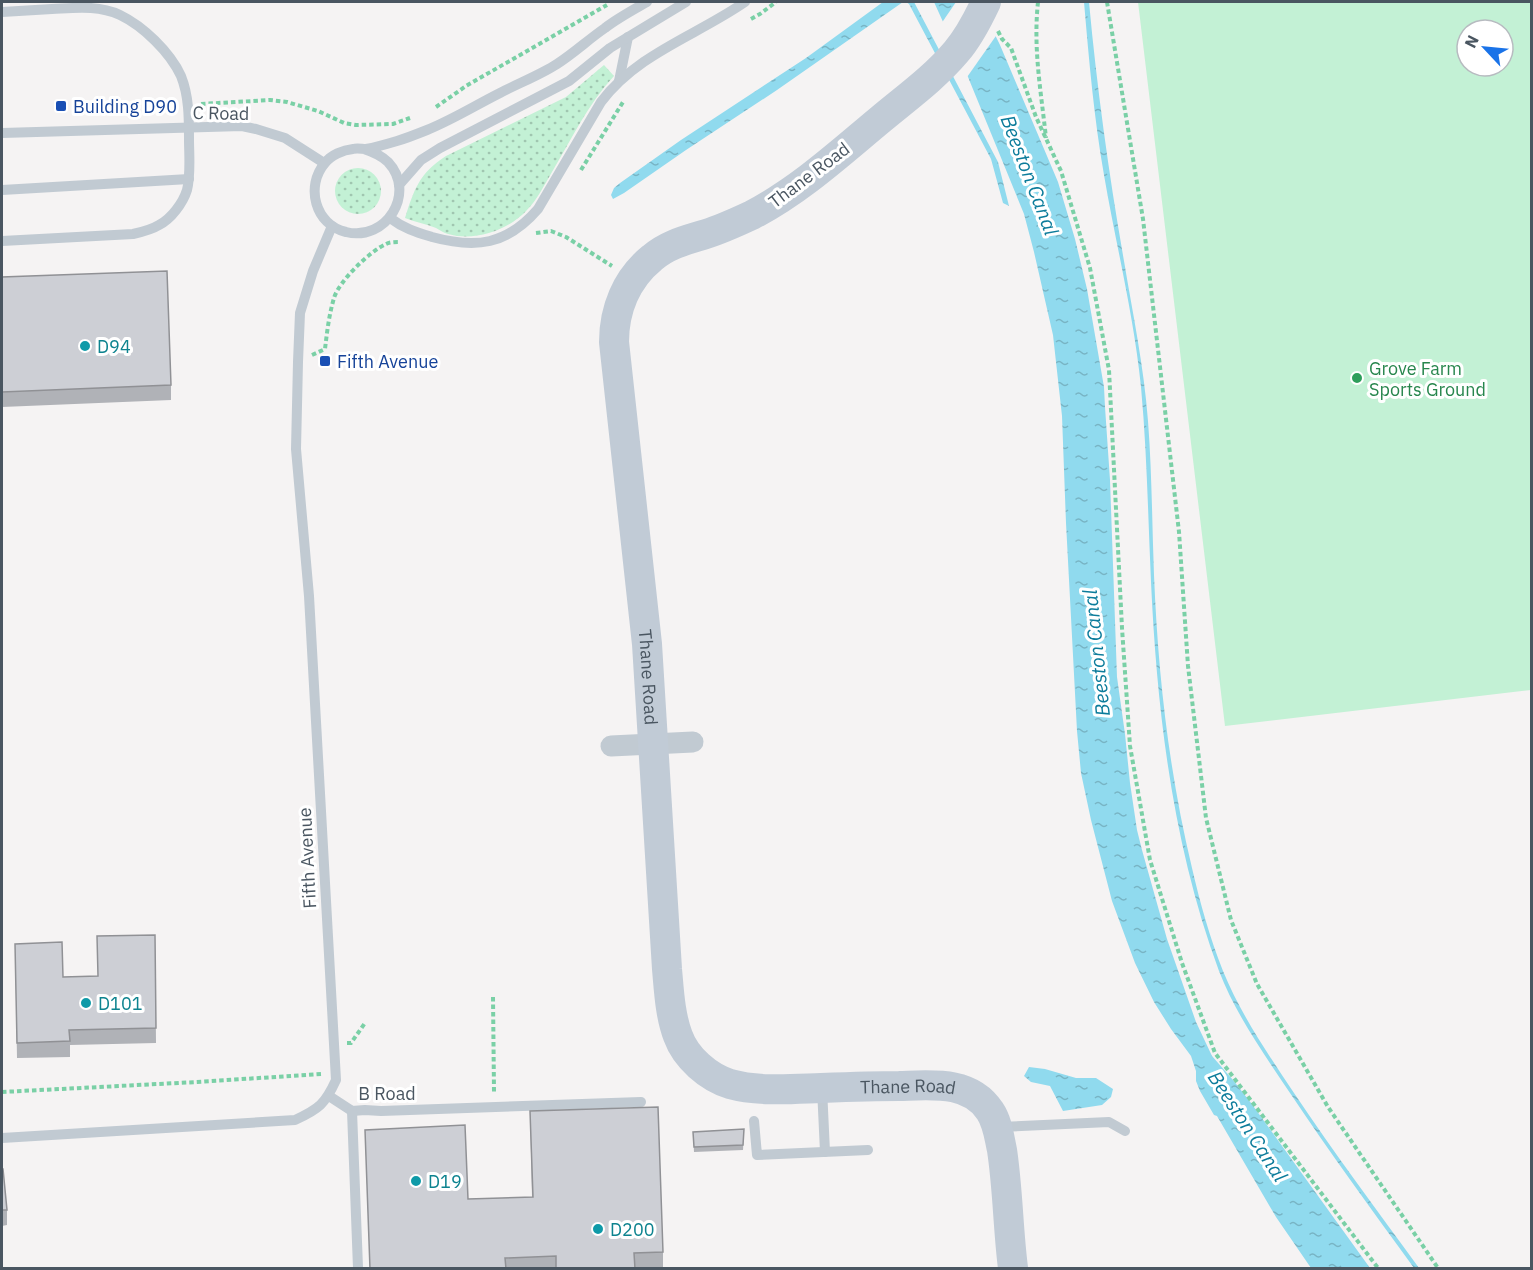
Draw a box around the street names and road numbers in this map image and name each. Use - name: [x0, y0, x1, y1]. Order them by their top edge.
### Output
- street label: C Road: [192, 101, 250, 125]
- street label: Thane Road: [764, 137, 854, 213]
- street label: Thane Road: [634, 628, 663, 726]
- street label: Fifth Avenue: [293, 807, 321, 909]
- street label: Thane Road: [860, 1074, 958, 1099]
- street label: B Road: [358, 1082, 416, 1105]

